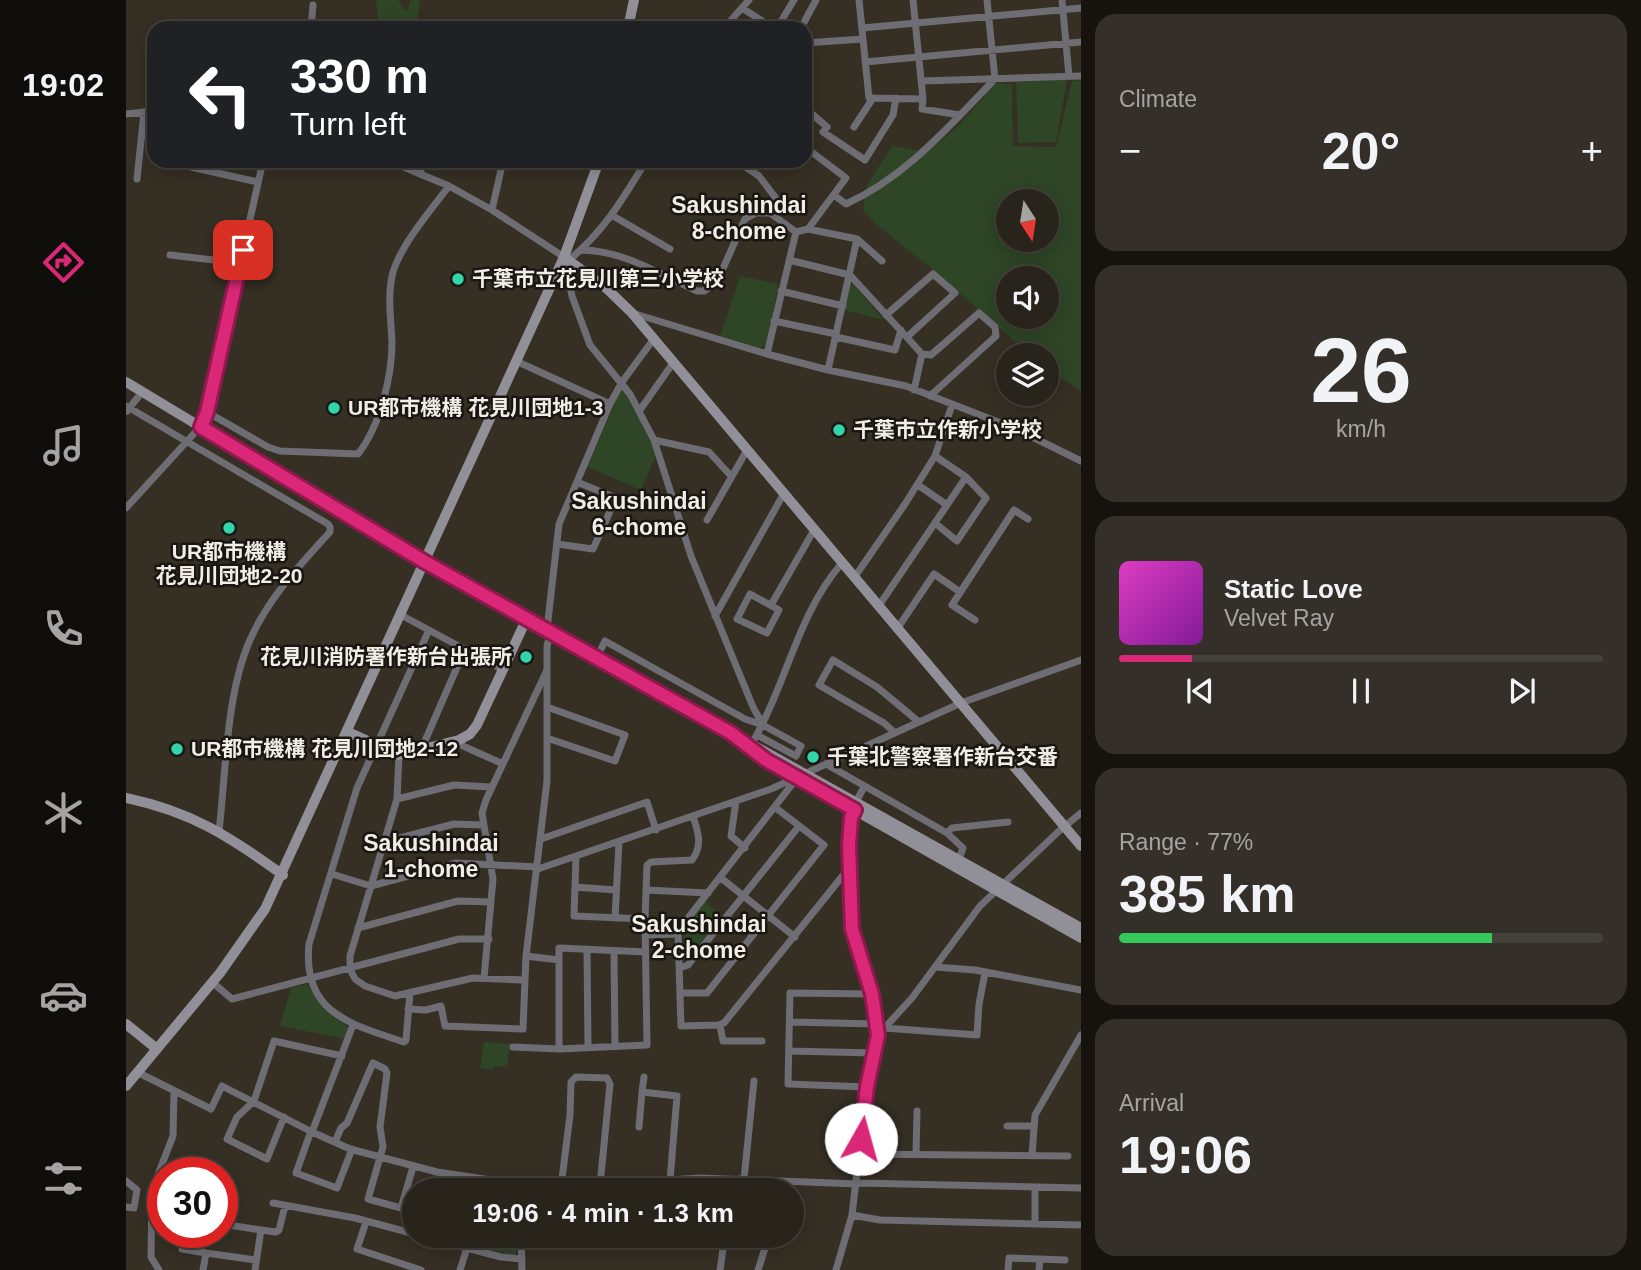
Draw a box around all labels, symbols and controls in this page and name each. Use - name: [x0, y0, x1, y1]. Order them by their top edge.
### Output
- icon: left: [175, 49, 266, 140]
- text: 330 m: [290, 49, 429, 103]
- text: 19:02: [22, 67, 104, 103]
- text: Climate: [1119, 86, 1197, 112]
- text: Turn left: [290, 106, 406, 142]
- text: 20°: [1322, 122, 1400, 180]
- text: −: [1119, 130, 1141, 172]
- text: +: [1581, 130, 1603, 172]
- north arrow: [996, 189, 1059, 252]
- map controls: [996, 189, 1059, 406]
- district label: Sakushindai 8-chome: [671, 192, 807, 244]
- pin: [213, 220, 273, 280]
- icon: arrive: [224, 231, 262, 269]
- icon: directions: [39, 238, 88, 287]
- button: sound: [996, 266, 1059, 329]
- place label: 千葉市立花見川第三小学校: [472, 267, 724, 290]
- marker: 千葉市立花見川第三小学校: [450, 271, 466, 287]
- text: 26: [1310, 320, 1412, 421]
- button: layers: [996, 343, 1059, 406]
- place label: UR都市機構 花見川団地1-3: [348, 396, 604, 419]
- marker: UR都市機構 花見川団地1-3: [326, 400, 342, 416]
- text: km/h: [1336, 416, 1386, 442]
- place label: 千葉市立作新小学校: [853, 418, 1042, 441]
- icon: music: [39, 421, 88, 470]
- marker: 千葉市立作新小学校: [831, 422, 847, 438]
- district label: Sakushindai 6-chome: [571, 488, 707, 540]
- marker: UR都市機構 花見川団地2-20: [221, 520, 237, 536]
- place label: UR都市機構 花見川団地2-20: [155, 540, 303, 587]
- text: Static Love: [1224, 574, 1363, 604]
- icon: phone: [39, 604, 88, 653]
- text: Velvet Ray: [1224, 605, 1334, 631]
- place label: 花見川消防署作新台出張所: [260, 645, 512, 668]
- marker: 花見川消防署作新台出張所: [518, 649, 534, 665]
- icon: previous: [1181, 672, 1219, 710]
- icon: pause: [1342, 672, 1380, 710]
- icon: next: [1503, 672, 1541, 710]
- place label: UR都市機構 花見川団地2-12: [191, 737, 458, 760]
- marker: UR都市機構 花見川団地2-12: [169, 741, 185, 757]
- place label: 千葉北警察署作新台交番: [827, 745, 1058, 768]
- marker: 千葉北警察署作新台交番: [805, 749, 821, 765]
- icon: climate: [39, 788, 88, 837]
- text: Range · 77%: [1119, 829, 1253, 855]
- district label: Sakushindai 1-chome: [363, 830, 499, 882]
- text: 385 km: [1119, 865, 1295, 923]
- district label: Sakushindai 2-chome: [631, 911, 767, 963]
- icon: car: [39, 971, 88, 1020]
- text: Arrival: [1119, 1090, 1184, 1116]
- position arrow: [824, 1102, 898, 1176]
- text: 19:06: [1119, 1126, 1252, 1184]
- icon: filters: [39, 1154, 88, 1203]
- speed limit sign: 30: [147, 1157, 238, 1248]
- text: 19:06 · 4 min · 1.3 km: [472, 1198, 734, 1228]

